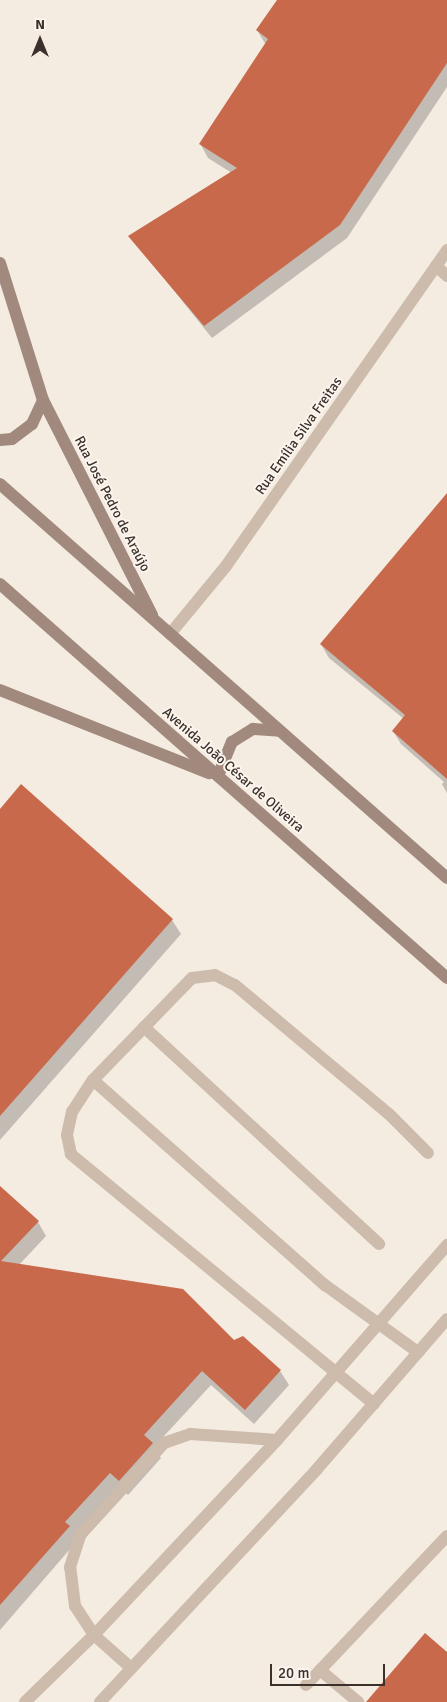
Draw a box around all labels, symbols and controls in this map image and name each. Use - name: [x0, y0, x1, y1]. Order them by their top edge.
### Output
- north arrow: [15, 15, 65, 65]
- text: N: [35, 16, 45, 33]
- street label: Rua Emília Silva Freitas: [252, 374, 346, 498]
- street label: Rua José Pedro de Araújo: [70, 433, 154, 575]
- street label: Avenida João César de Oliveira: [159, 704, 307, 836]
- scale bar: [272, 1654, 387, 1686]
- text: 20 m: [278, 1664, 309, 1682]

